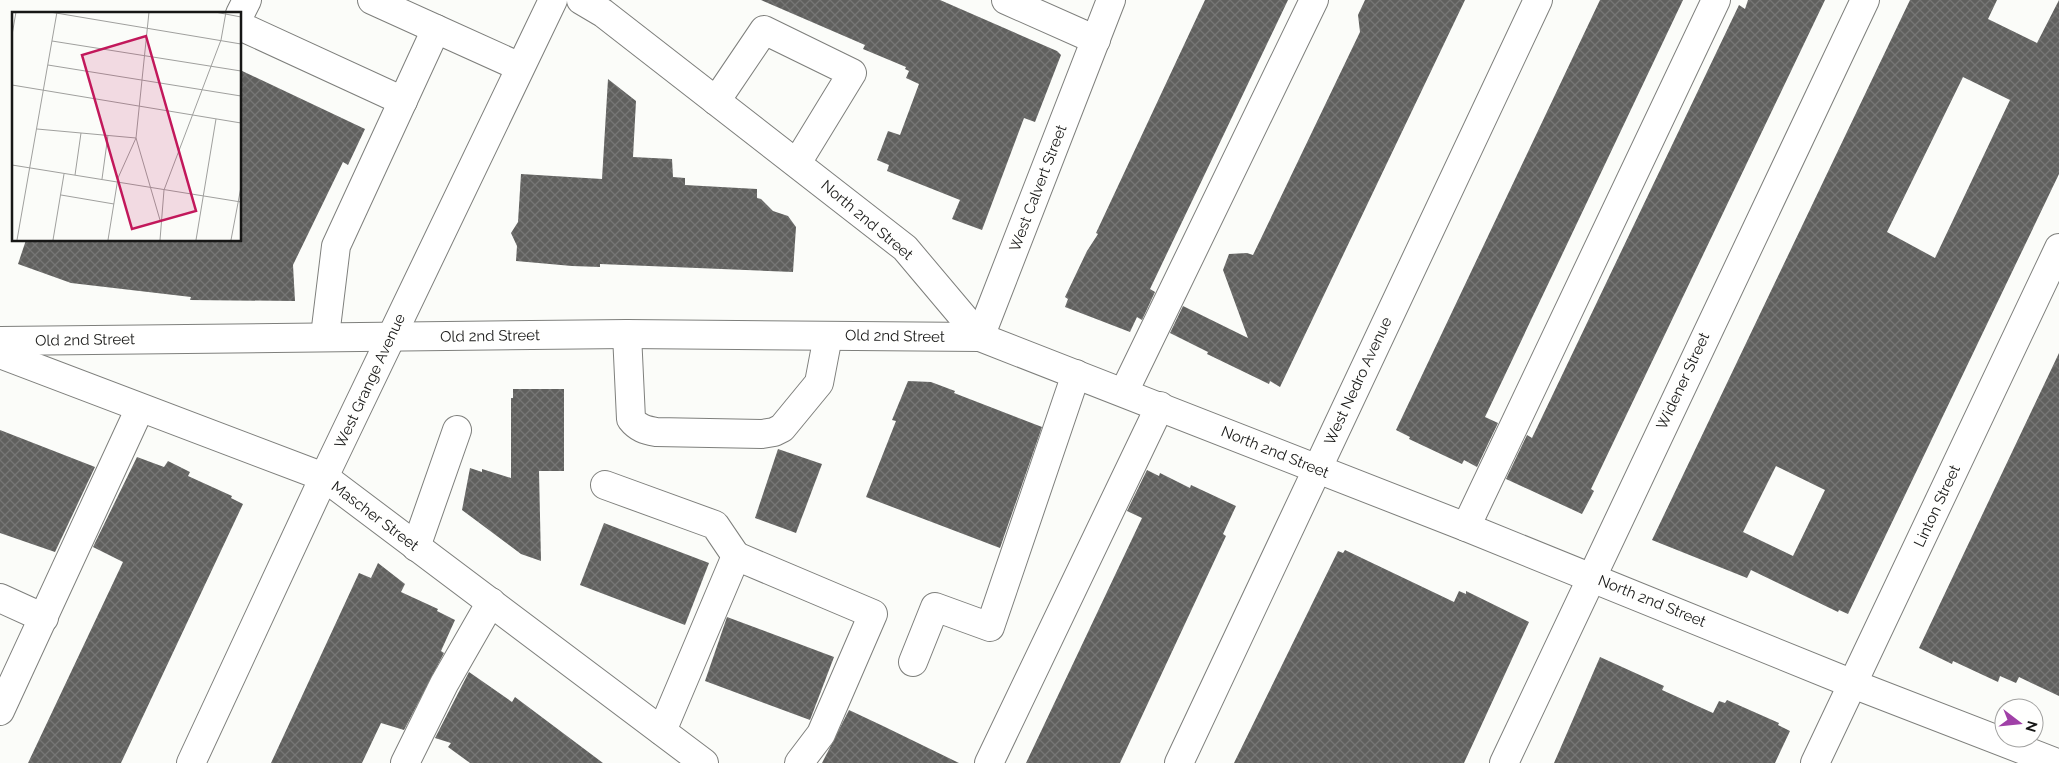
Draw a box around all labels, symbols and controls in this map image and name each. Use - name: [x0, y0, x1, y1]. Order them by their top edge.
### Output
- inset map: [12, 12, 241, 241]
- street label: West Calvert Street: [1006, 122, 1070, 254]
- street label: North 2nd Street: [817, 176, 917, 264]
- street label: West Grange Avenue: [331, 311, 409, 451]
- street label: West Nedro Avenue: [1320, 314, 1396, 448]
- street label: Old 2nd Street: [440, 326, 540, 346]
- street label: Old 2nd Street: [845, 326, 945, 346]
- street label: Old 2nd Street: [35, 330, 135, 350]
- street label: Widener Street: [1653, 330, 1713, 432]
- street label: North 2nd Street: [1219, 422, 1331, 482]
- street label: Linton Street: [1910, 462, 1964, 550]
- street label: Mascher Street: [328, 477, 422, 555]
- street label: North 2nd Street: [1596, 571, 1708, 631]
- north arrow: [1994, 698, 2044, 748]
- text: N: [2022, 719, 2041, 734]

